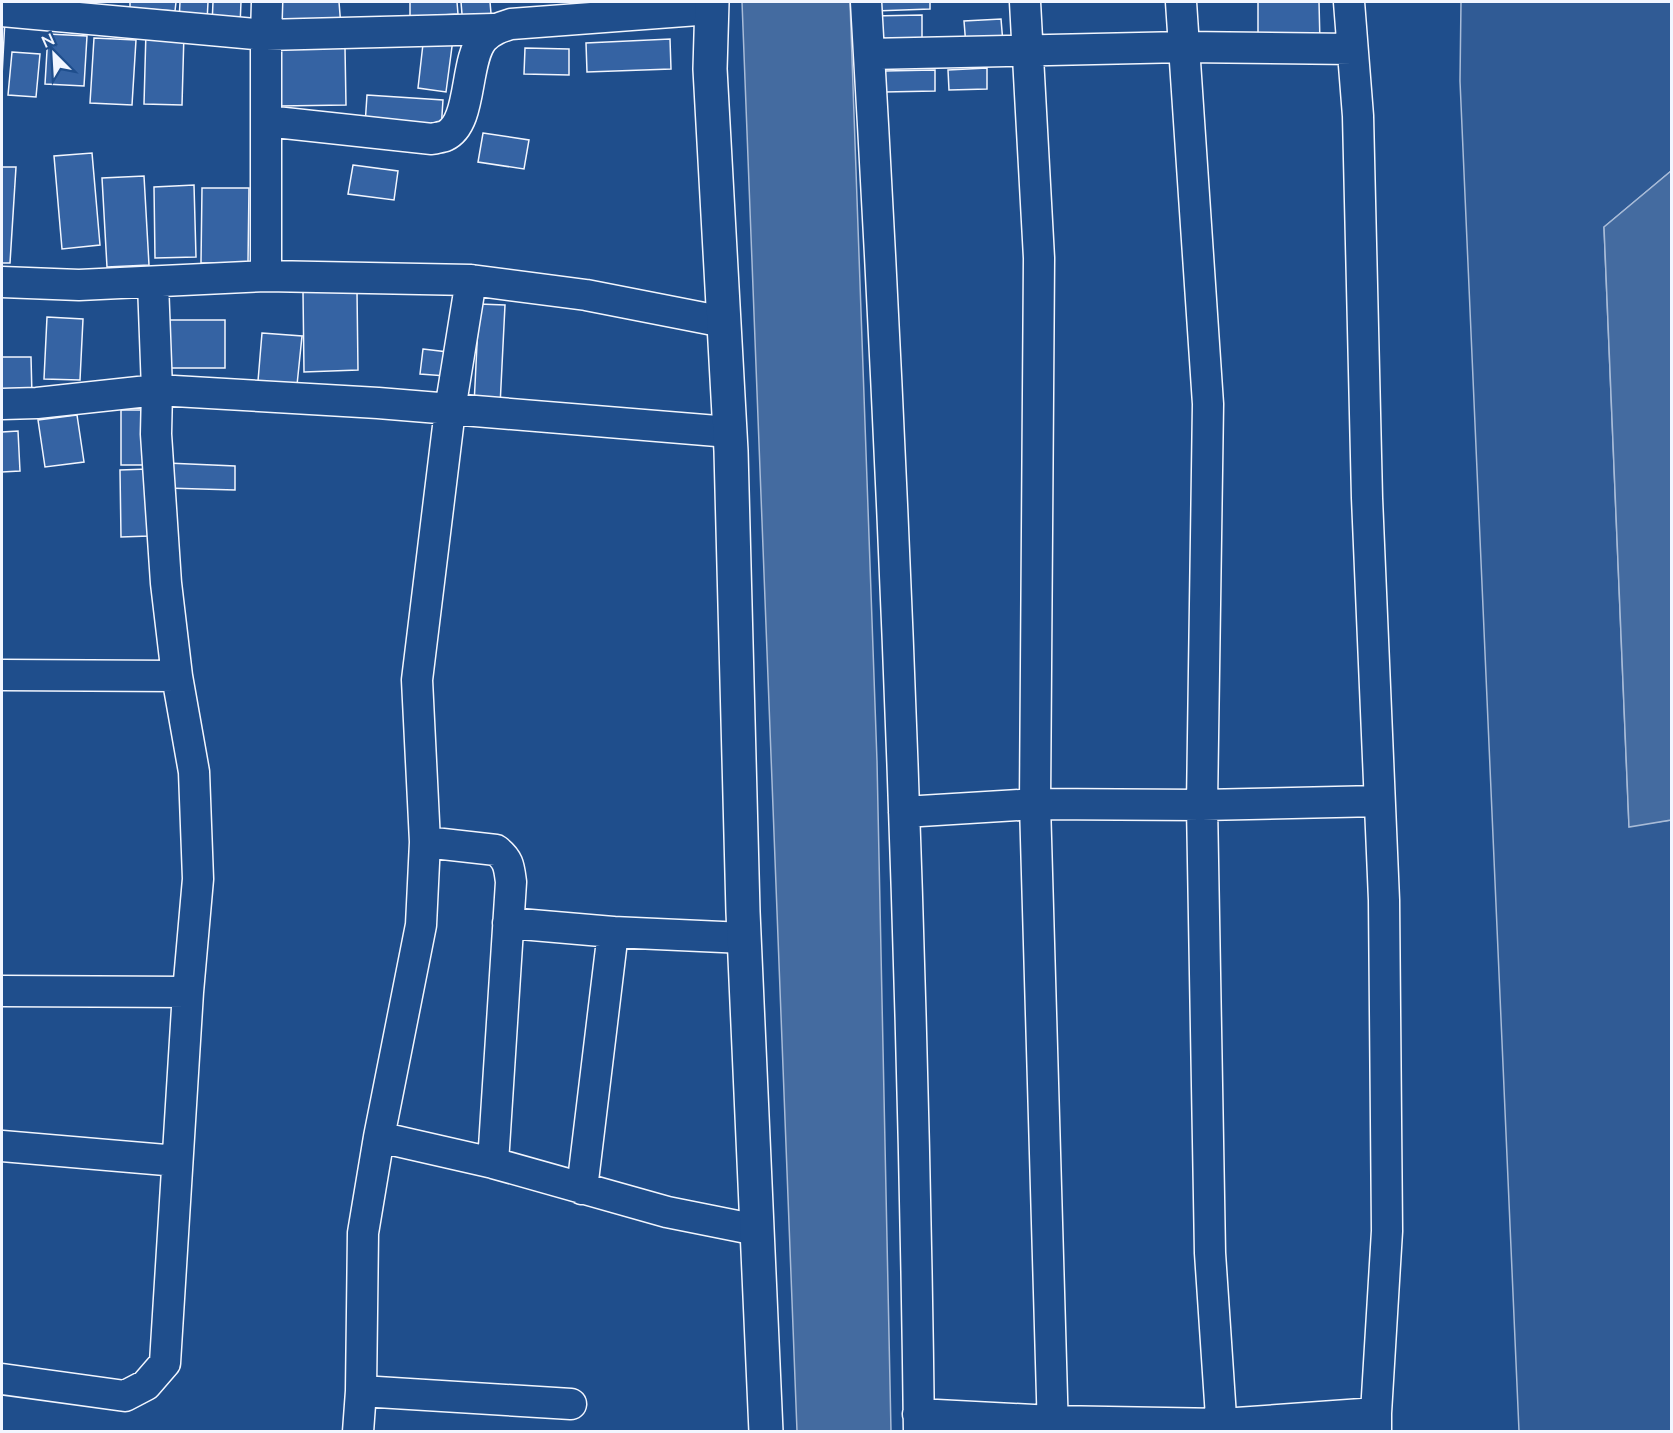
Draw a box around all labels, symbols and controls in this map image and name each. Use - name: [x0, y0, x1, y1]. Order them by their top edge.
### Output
- north arrow: [24, 24, 84, 84]
- text: N: [38, 29, 57, 51]

